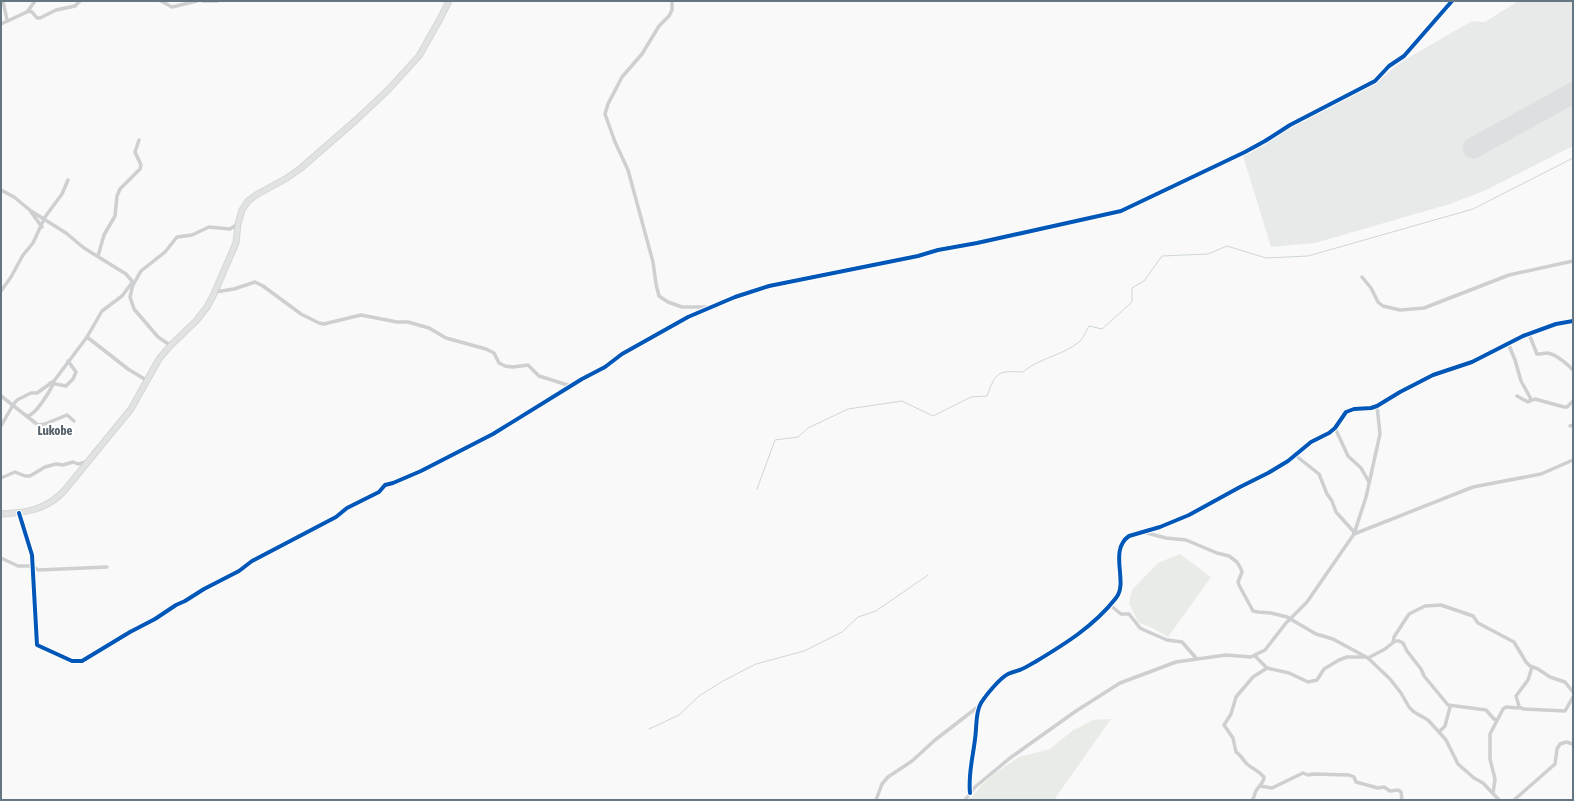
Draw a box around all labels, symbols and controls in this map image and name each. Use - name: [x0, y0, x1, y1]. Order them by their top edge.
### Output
- district label: Lukobe: [38, 423, 73, 438]

